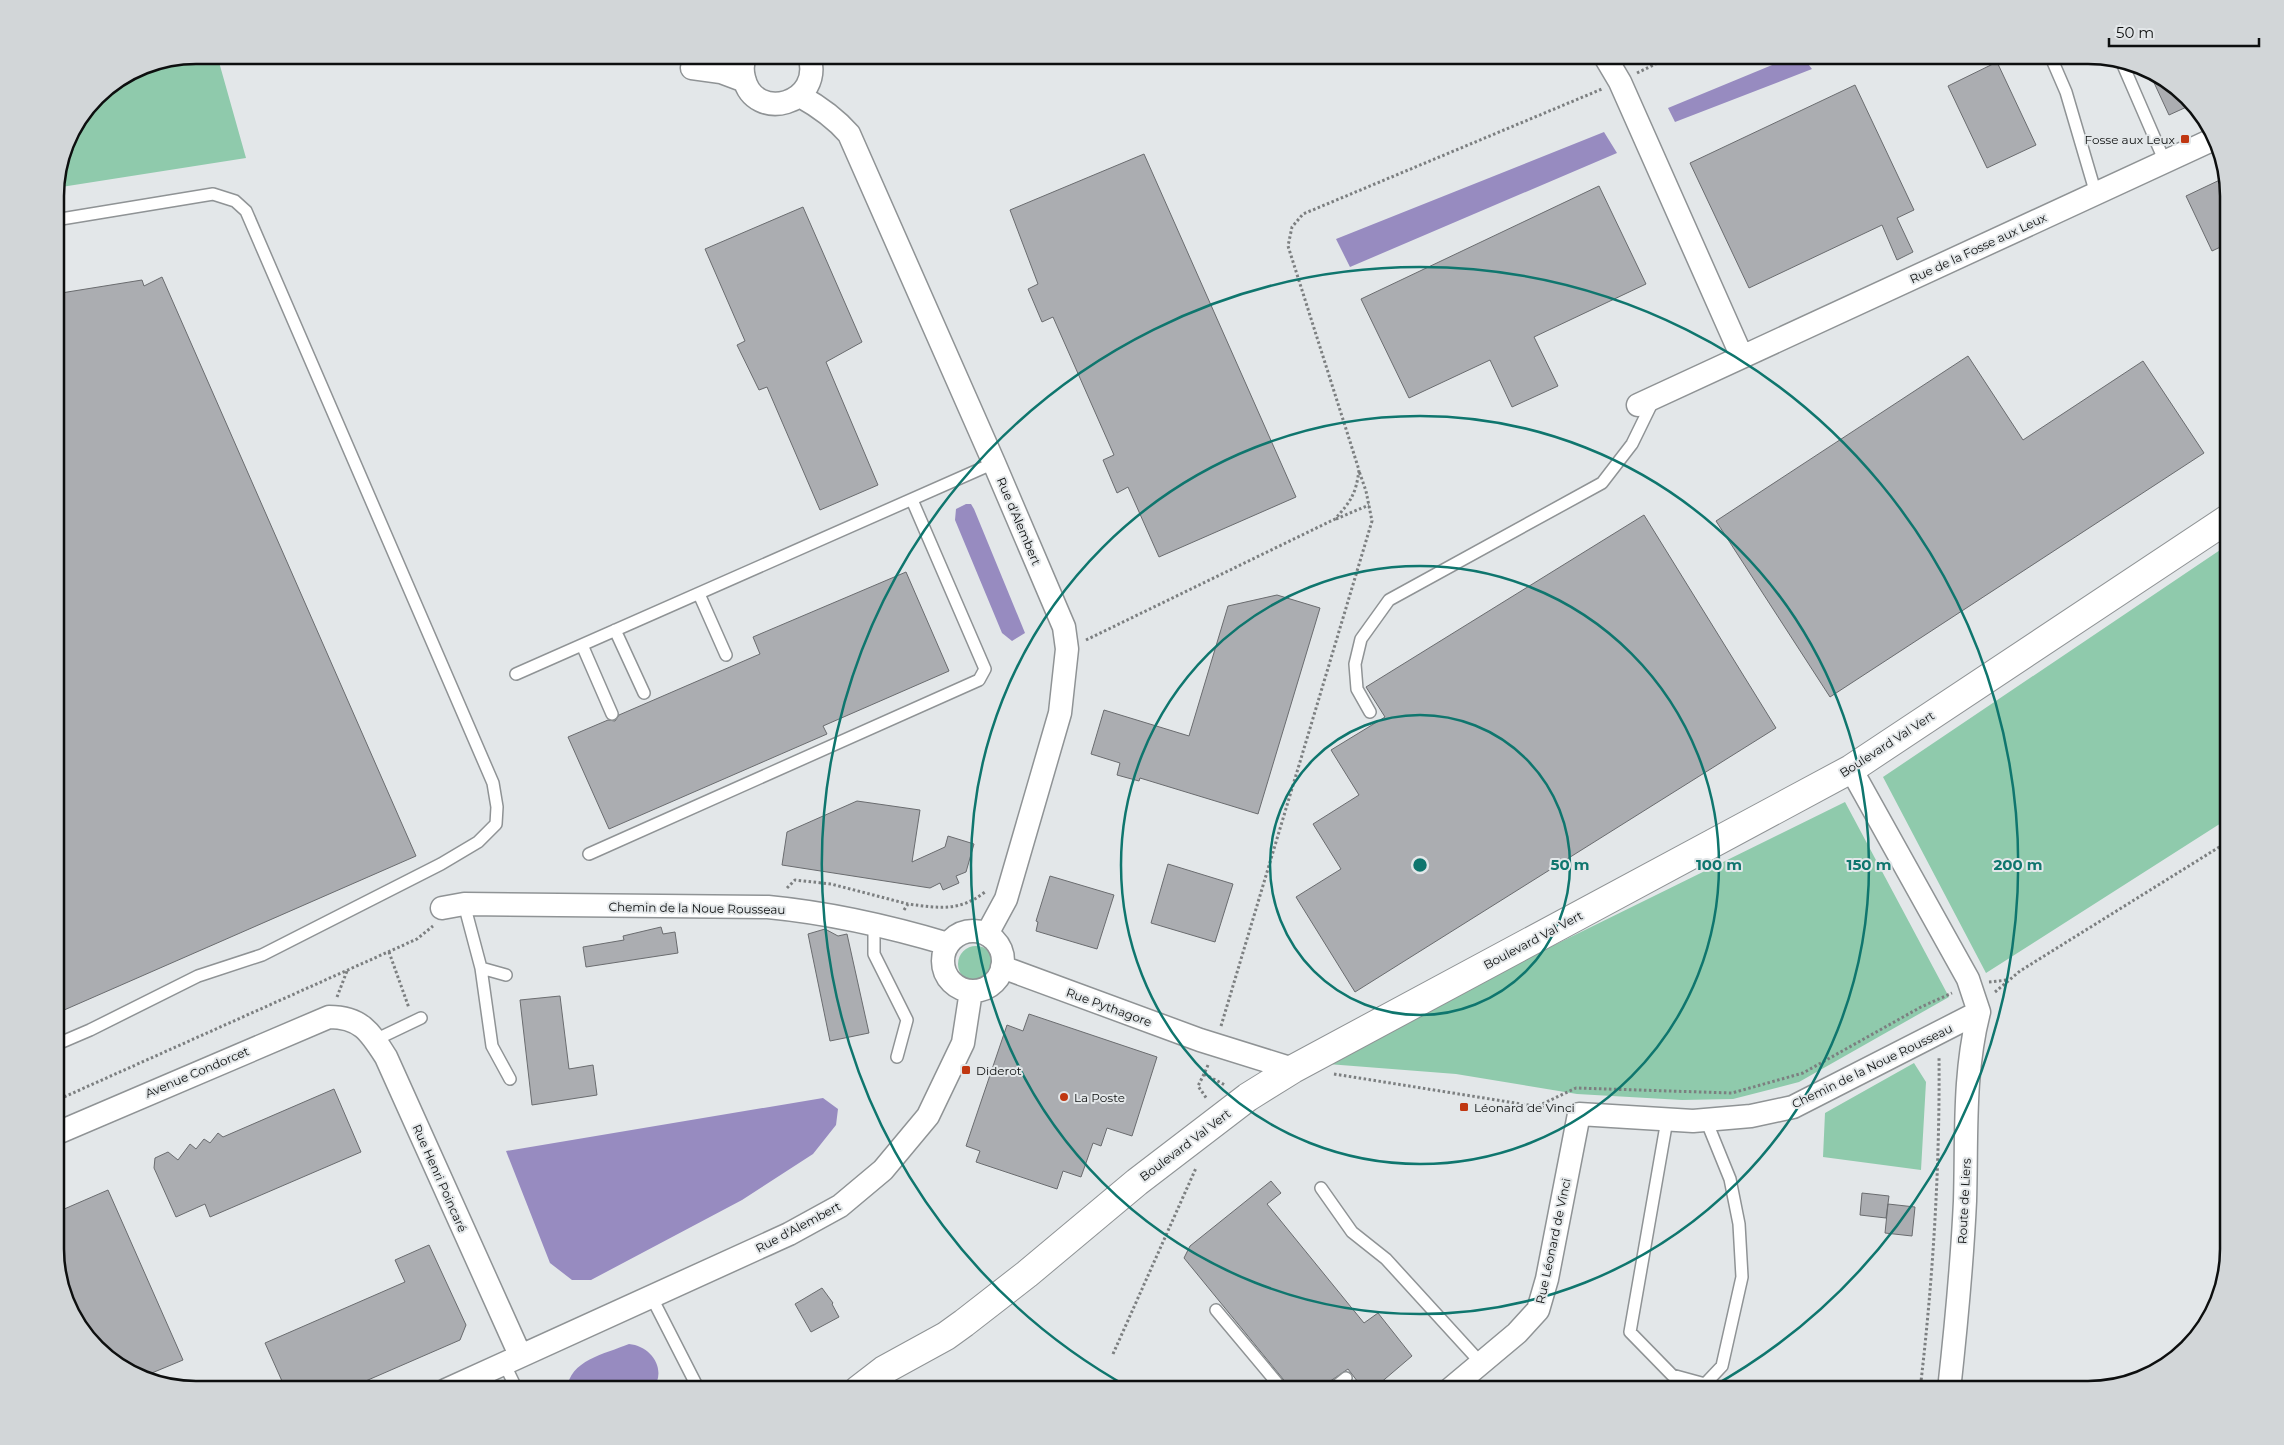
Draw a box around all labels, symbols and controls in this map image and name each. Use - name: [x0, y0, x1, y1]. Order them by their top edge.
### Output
- scale bar: [2109, 15, 2259, 47]
- text: 50 m: [2116, 23, 2154, 42]
- place label: Fosse aux Leux: [2085, 132, 2176, 147]
- marker: Fosse aux Leux: [2179, 133, 2191, 145]
- street label: Rue de la Fosse aux Leux: [1907, 209, 2049, 286]
- street label: Rue d'Alembert: [994, 475, 1044, 567]
- street label: Boulevard Val Vert: [1837, 708, 1937, 780]
- text: 50 m: [1550, 855, 1590, 874]
- text: 100 m: [1696, 855, 1742, 874]
- text: 150 m: [1847, 855, 1891, 874]
- text: 200 m: [1993, 855, 2043, 874]
- centre of rings: [1411, 856, 1429, 874]
- street label: Chemin de la Noue Rousseau: [608, 899, 786, 917]
- street label: Boulevard Val Vert: [1481, 907, 1585, 973]
- street label: Rue Pythagore: [1064, 985, 1154, 1029]
- street label: Chemin de la Noue Rousseau: [1789, 1020, 1955, 1112]
- street label: Avenue Condorcet: [143, 1043, 251, 1101]
- place label: Diderot: [976, 1063, 1022, 1078]
- marker: Diderot: [960, 1064, 972, 1076]
- place label: La Poste: [1074, 1090, 1125, 1105]
- marker: La Poste: [1058, 1091, 1070, 1103]
- place label: Léonard de Vinci: [1474, 1100, 1575, 1115]
- marker: Léonard de Vinci: [1458, 1101, 1470, 1113]
- street label: Boulevard Val Vert: [1136, 1106, 1234, 1184]
- street label: Rue Henri Poincaré: [409, 1122, 471, 1234]
- street label: Route de Liers: [1954, 1158, 1974, 1244]
- street label: Rue Léonard de Vinci: [1532, 1177, 1574, 1305]
- street label: Rue d'Alembert: [753, 1198, 843, 1256]

